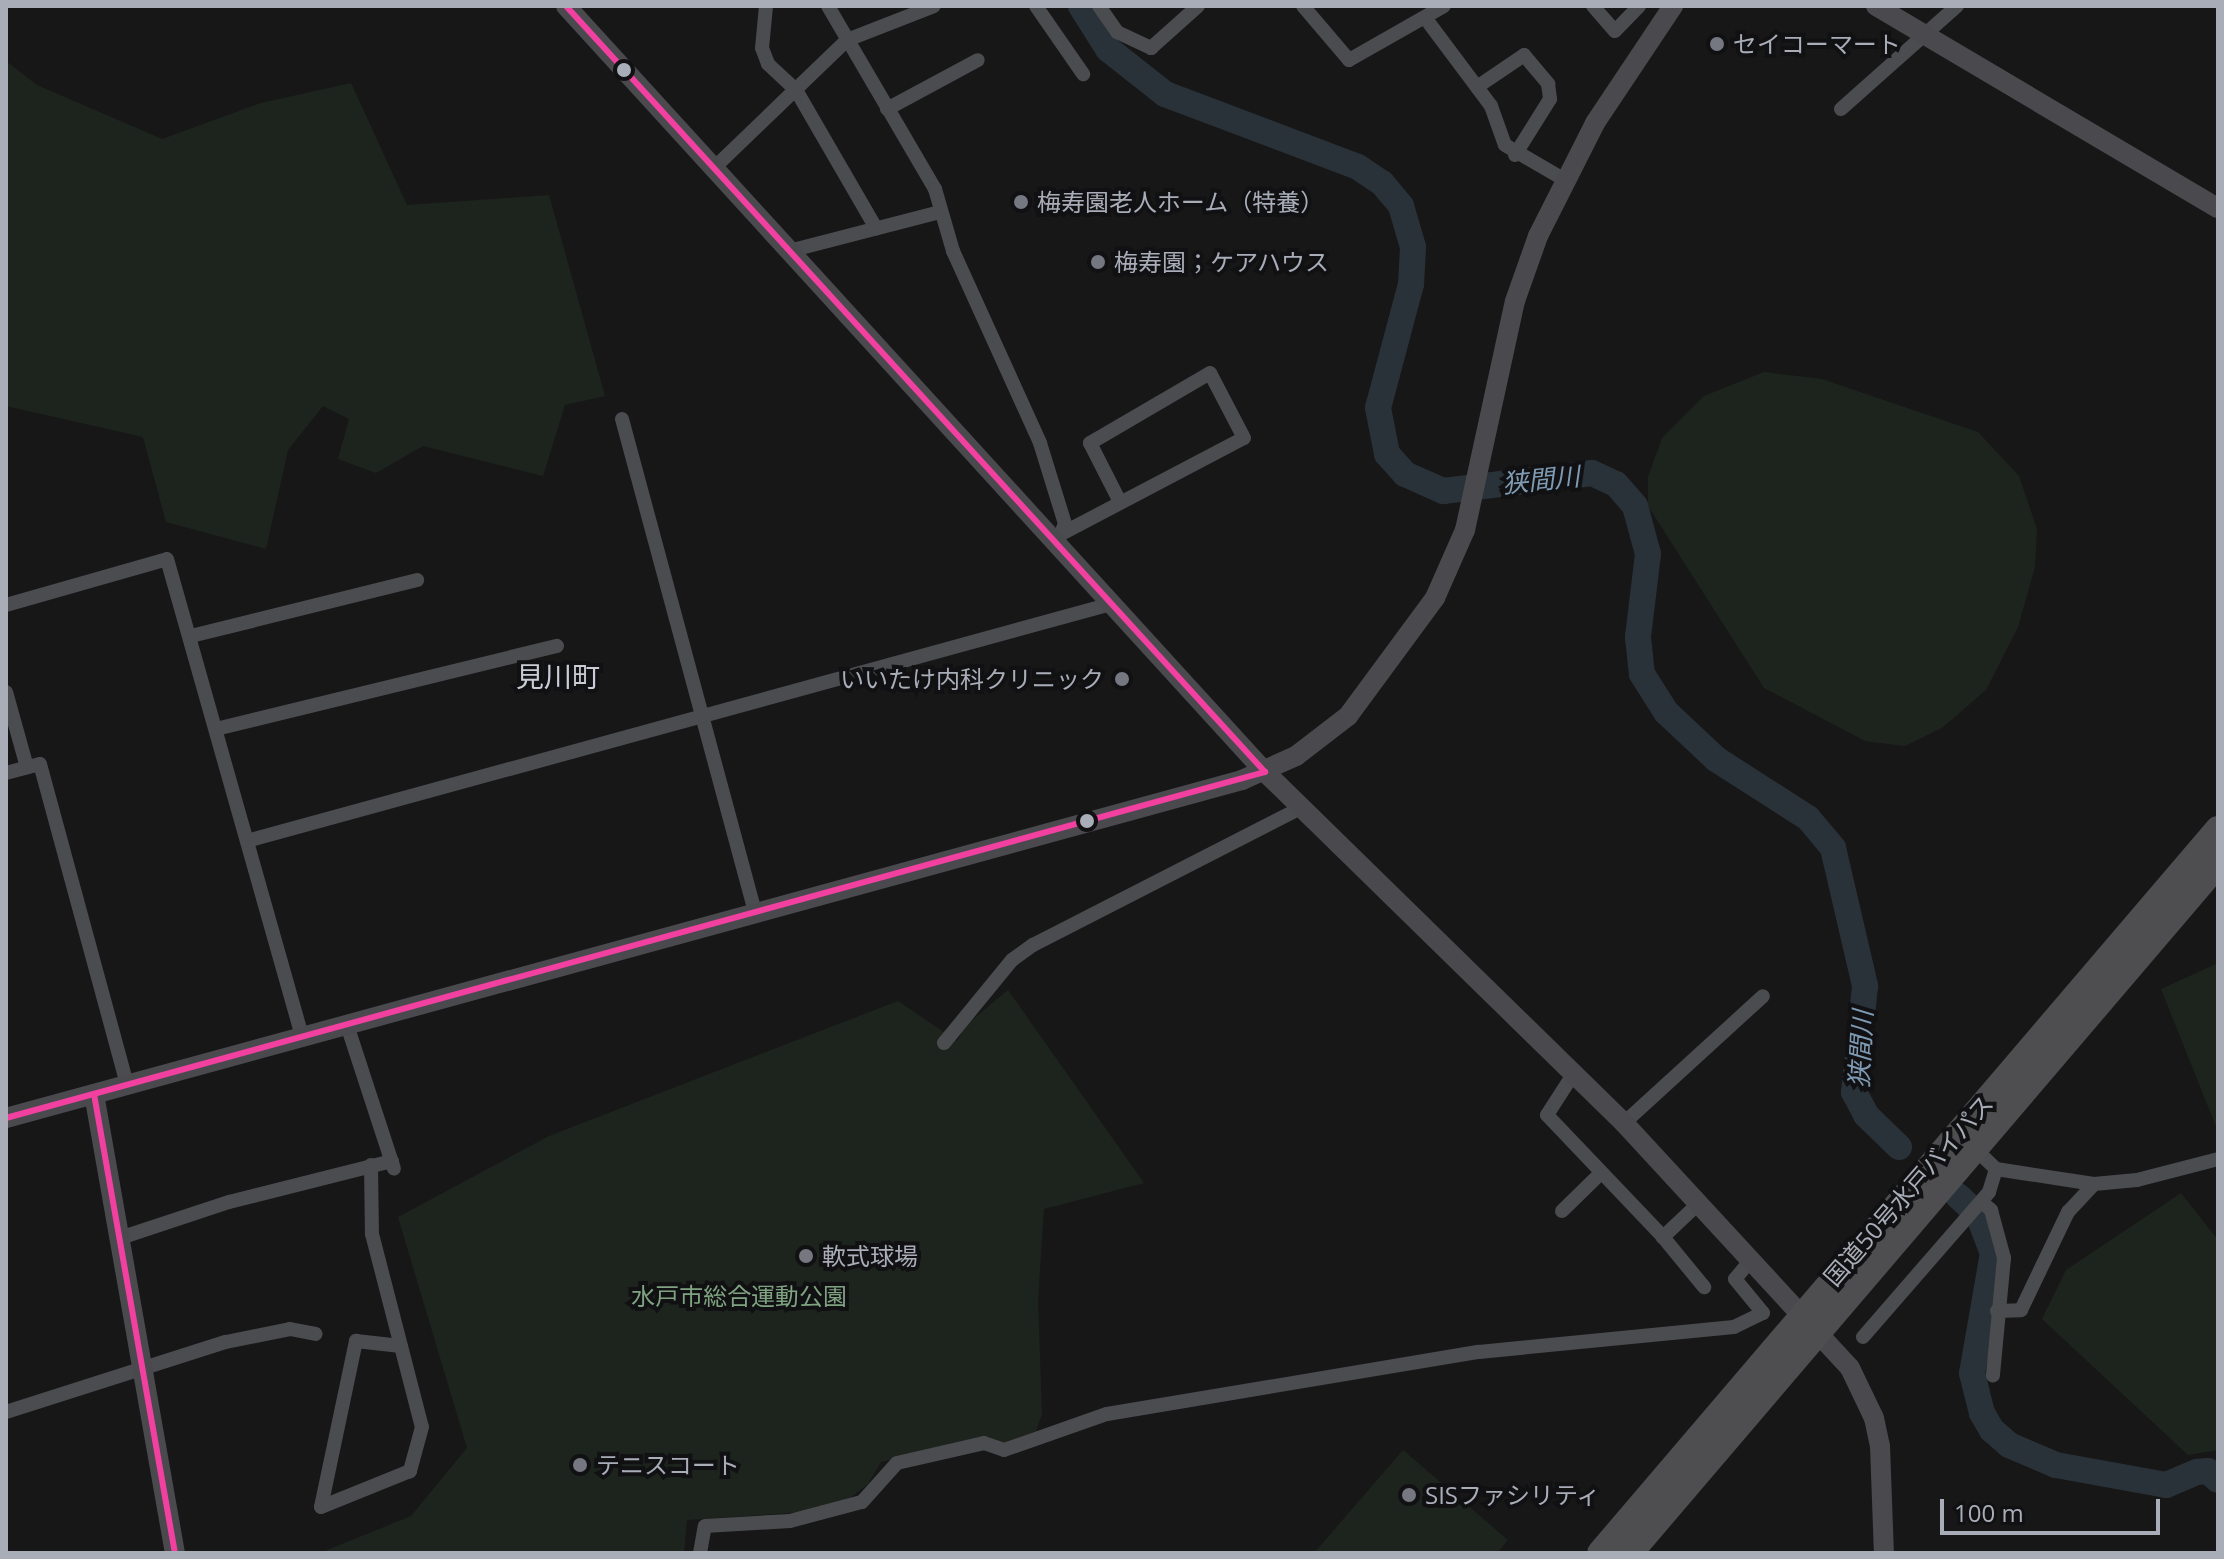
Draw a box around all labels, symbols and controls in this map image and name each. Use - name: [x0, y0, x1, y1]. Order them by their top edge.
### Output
- place label: セイコーマート: [1733, 30, 1901, 58]
- marker: セイコーマート: [1708, 35, 1726, 53]
- unlabelled marker: [616, 62, 632, 78]
- place label: 梅寿園老人ホーム（特養）: [1037, 188, 1325, 216]
- marker: 梅寿園老人ホーム（特養）: [1012, 193, 1030, 211]
- place label: 梅寿園；ケアハウス: [1114, 248, 1330, 276]
- marker: 梅寿園；ケアハウス: [1089, 253, 1107, 271]
- water label: 狭間川: [1501, 460, 1581, 500]
- district label: 見川町: [516, 659, 600, 693]
- place label: いいたけ内科クリニック: [840, 665, 1104, 693]
- marker: いいたけ内科クリニック: [1111, 668, 1133, 690]
- unlabelled marker: [1079, 813, 1095, 829]
- water label: 狭間川: [1843, 1009, 1879, 1089]
- street label: 国道50号水戸バイパス: [1817, 1089, 1999, 1291]
- place label: 軟式球場: [822, 1242, 918, 1270]
- marker: 軟式球場: [797, 1247, 815, 1265]
- park label: 水戸市総合運動公園: [631, 1282, 847, 1310]
- place label: テニスコート: [596, 1451, 740, 1479]
- marker: テニスコート: [571, 1456, 589, 1474]
- place label: SISファシリティ: [1425, 1481, 1602, 1509]
- scale bar: [1944, 1483, 2164, 1533]
- marker: SISファシリティ: [1400, 1486, 1418, 1504]
- text: 100 m: [1954, 1496, 2024, 1529]

